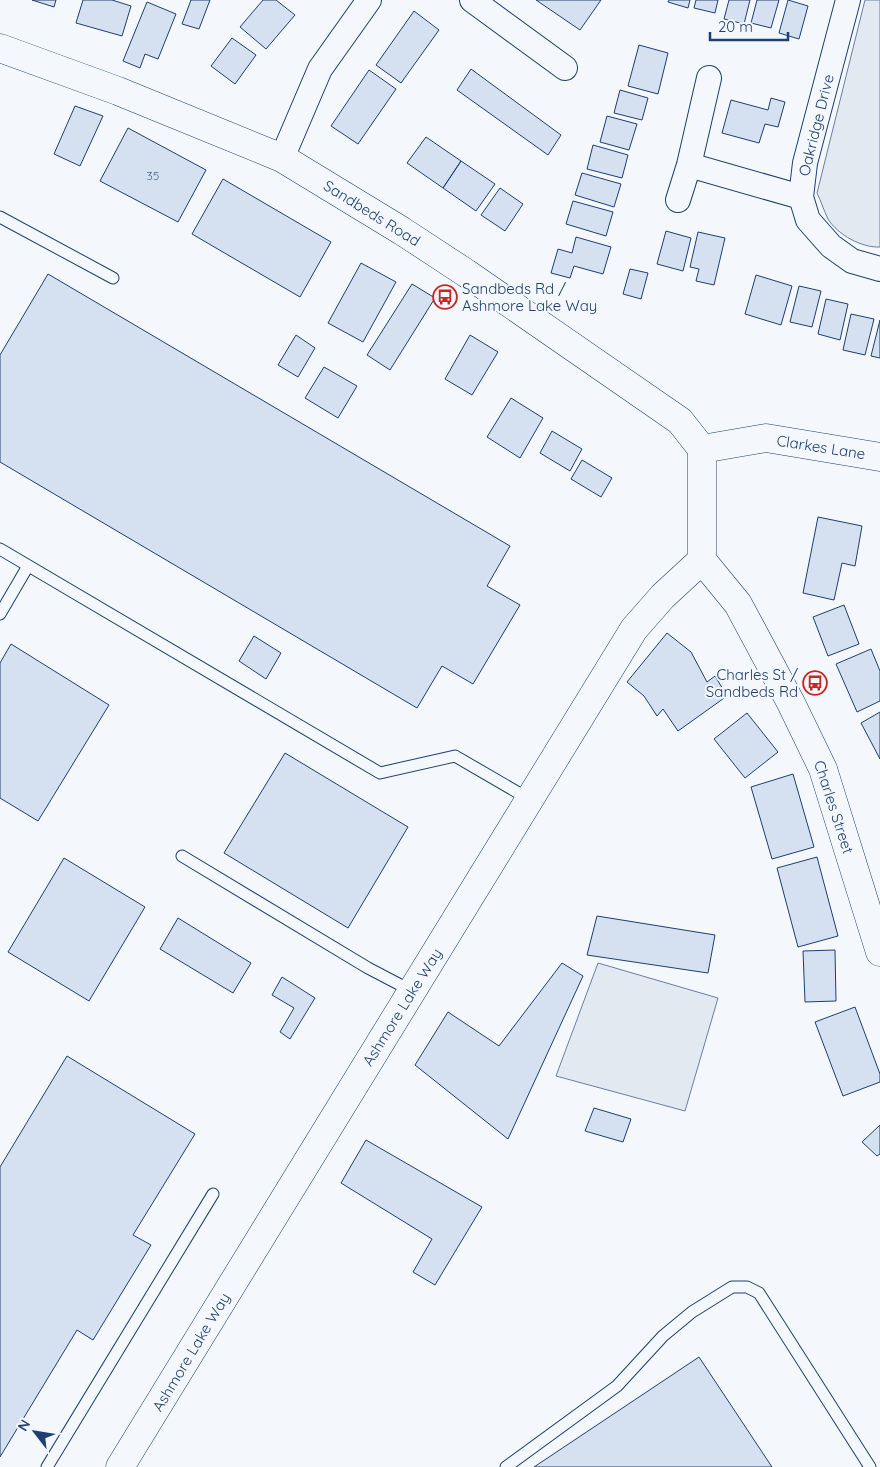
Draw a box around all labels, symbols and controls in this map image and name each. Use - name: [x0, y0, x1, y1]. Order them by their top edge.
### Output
- scale bar: [710, 10, 788, 42]
- text: 20 m: [718, 17, 753, 36]
- street label: Oakridge Drive: [794, 72, 838, 178]
- house number: 35: [147, 168, 159, 183]
- street label: Sandbeds Road: [320, 176, 424, 250]
- place label: Sandbeds Rd / Ashmore Lake Way: [462, 279, 597, 315]
- bus stop icon: Sandbeds Rd / Ashmore Lake Way: [432, 284, 458, 310]
- street label: Clarkes Lane: [775, 431, 867, 463]
- place label: Charles St / Sandbeds Rd: [706, 665, 798, 701]
- bus stop icon: Charles St / Sandbeds Rd: [802, 670, 828, 696]
- street label: Charles Street: [810, 758, 858, 856]
- street label: Ashmore Lake Way: [358, 945, 446, 1069]
- street label: Ashmore Lake Way: [148, 1289, 234, 1415]
- north arrow: [10, 1407, 60, 1457]
- text: N: [13, 1416, 34, 1434]

